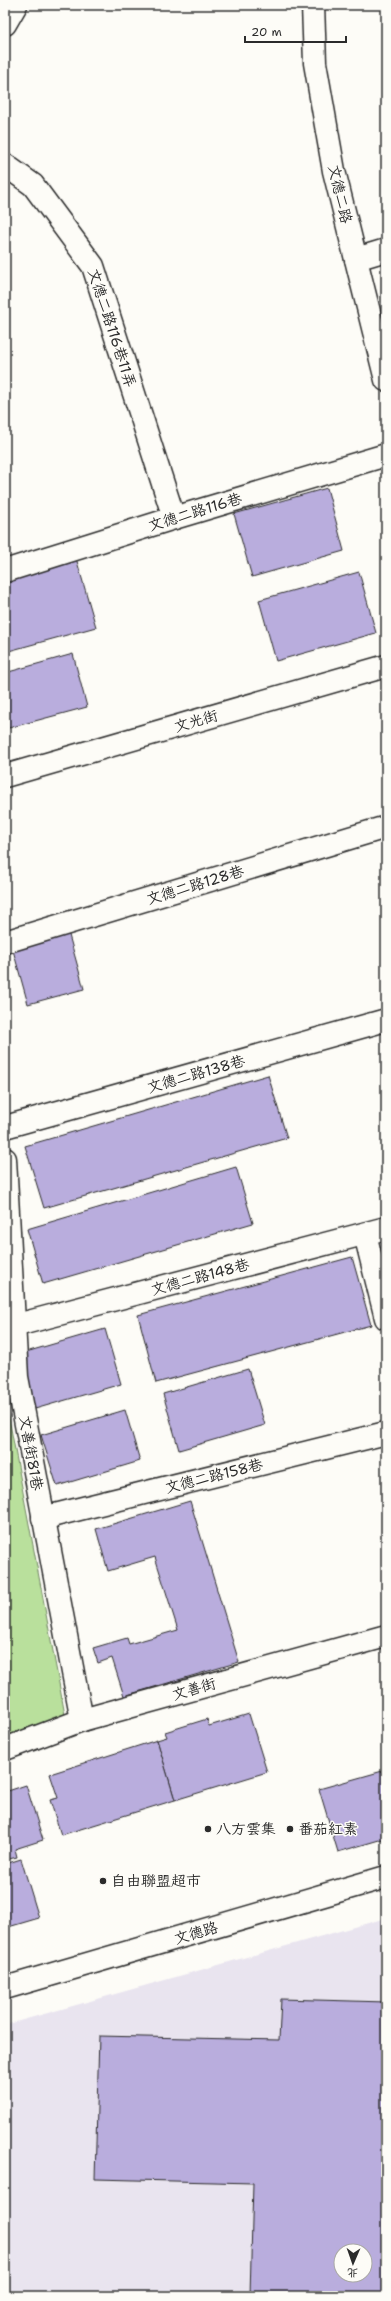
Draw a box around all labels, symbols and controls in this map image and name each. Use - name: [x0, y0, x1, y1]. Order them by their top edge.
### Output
- scale bar: [245, 18, 346, 44]
- text: 20 m: [251, 24, 282, 40]
- street label: 文德二路: [324, 163, 356, 225]
- street label: 文德二路116巷11弄: [83, 266, 141, 390]
- street label: 文德二路116巷: [146, 488, 244, 536]
- street label: 文光街: [172, 705, 220, 737]
- street label: 文德二路128巷: [144, 861, 246, 909]
- street label: 文德二路138巷: [145, 1050, 247, 1098]
- street label: 文德二路148巷: [149, 1254, 251, 1300]
- street label: 文善街81巷: [15, 1414, 47, 1492]
- street label: 文德二路158巷: [163, 1454, 265, 1498]
- street label: 文善街: [170, 1673, 218, 1705]
- place label: 八方雲集: [216, 1819, 276, 1839]
- place label: 番茄紅素: [298, 1819, 358, 1839]
- marker: 八方雲集: [203, 1824, 213, 1834]
- marker: 番茄紅素: [285, 1824, 295, 1834]
- place label: 自由聯盟超市: [111, 1871, 201, 1891]
- marker: 自由聯盟超市: [98, 1876, 108, 1886]
- street label: 文德路: [172, 1917, 220, 1949]
- north arrow: [333, 2243, 373, 2283]
- text: 北: [347, 2265, 358, 2280]

